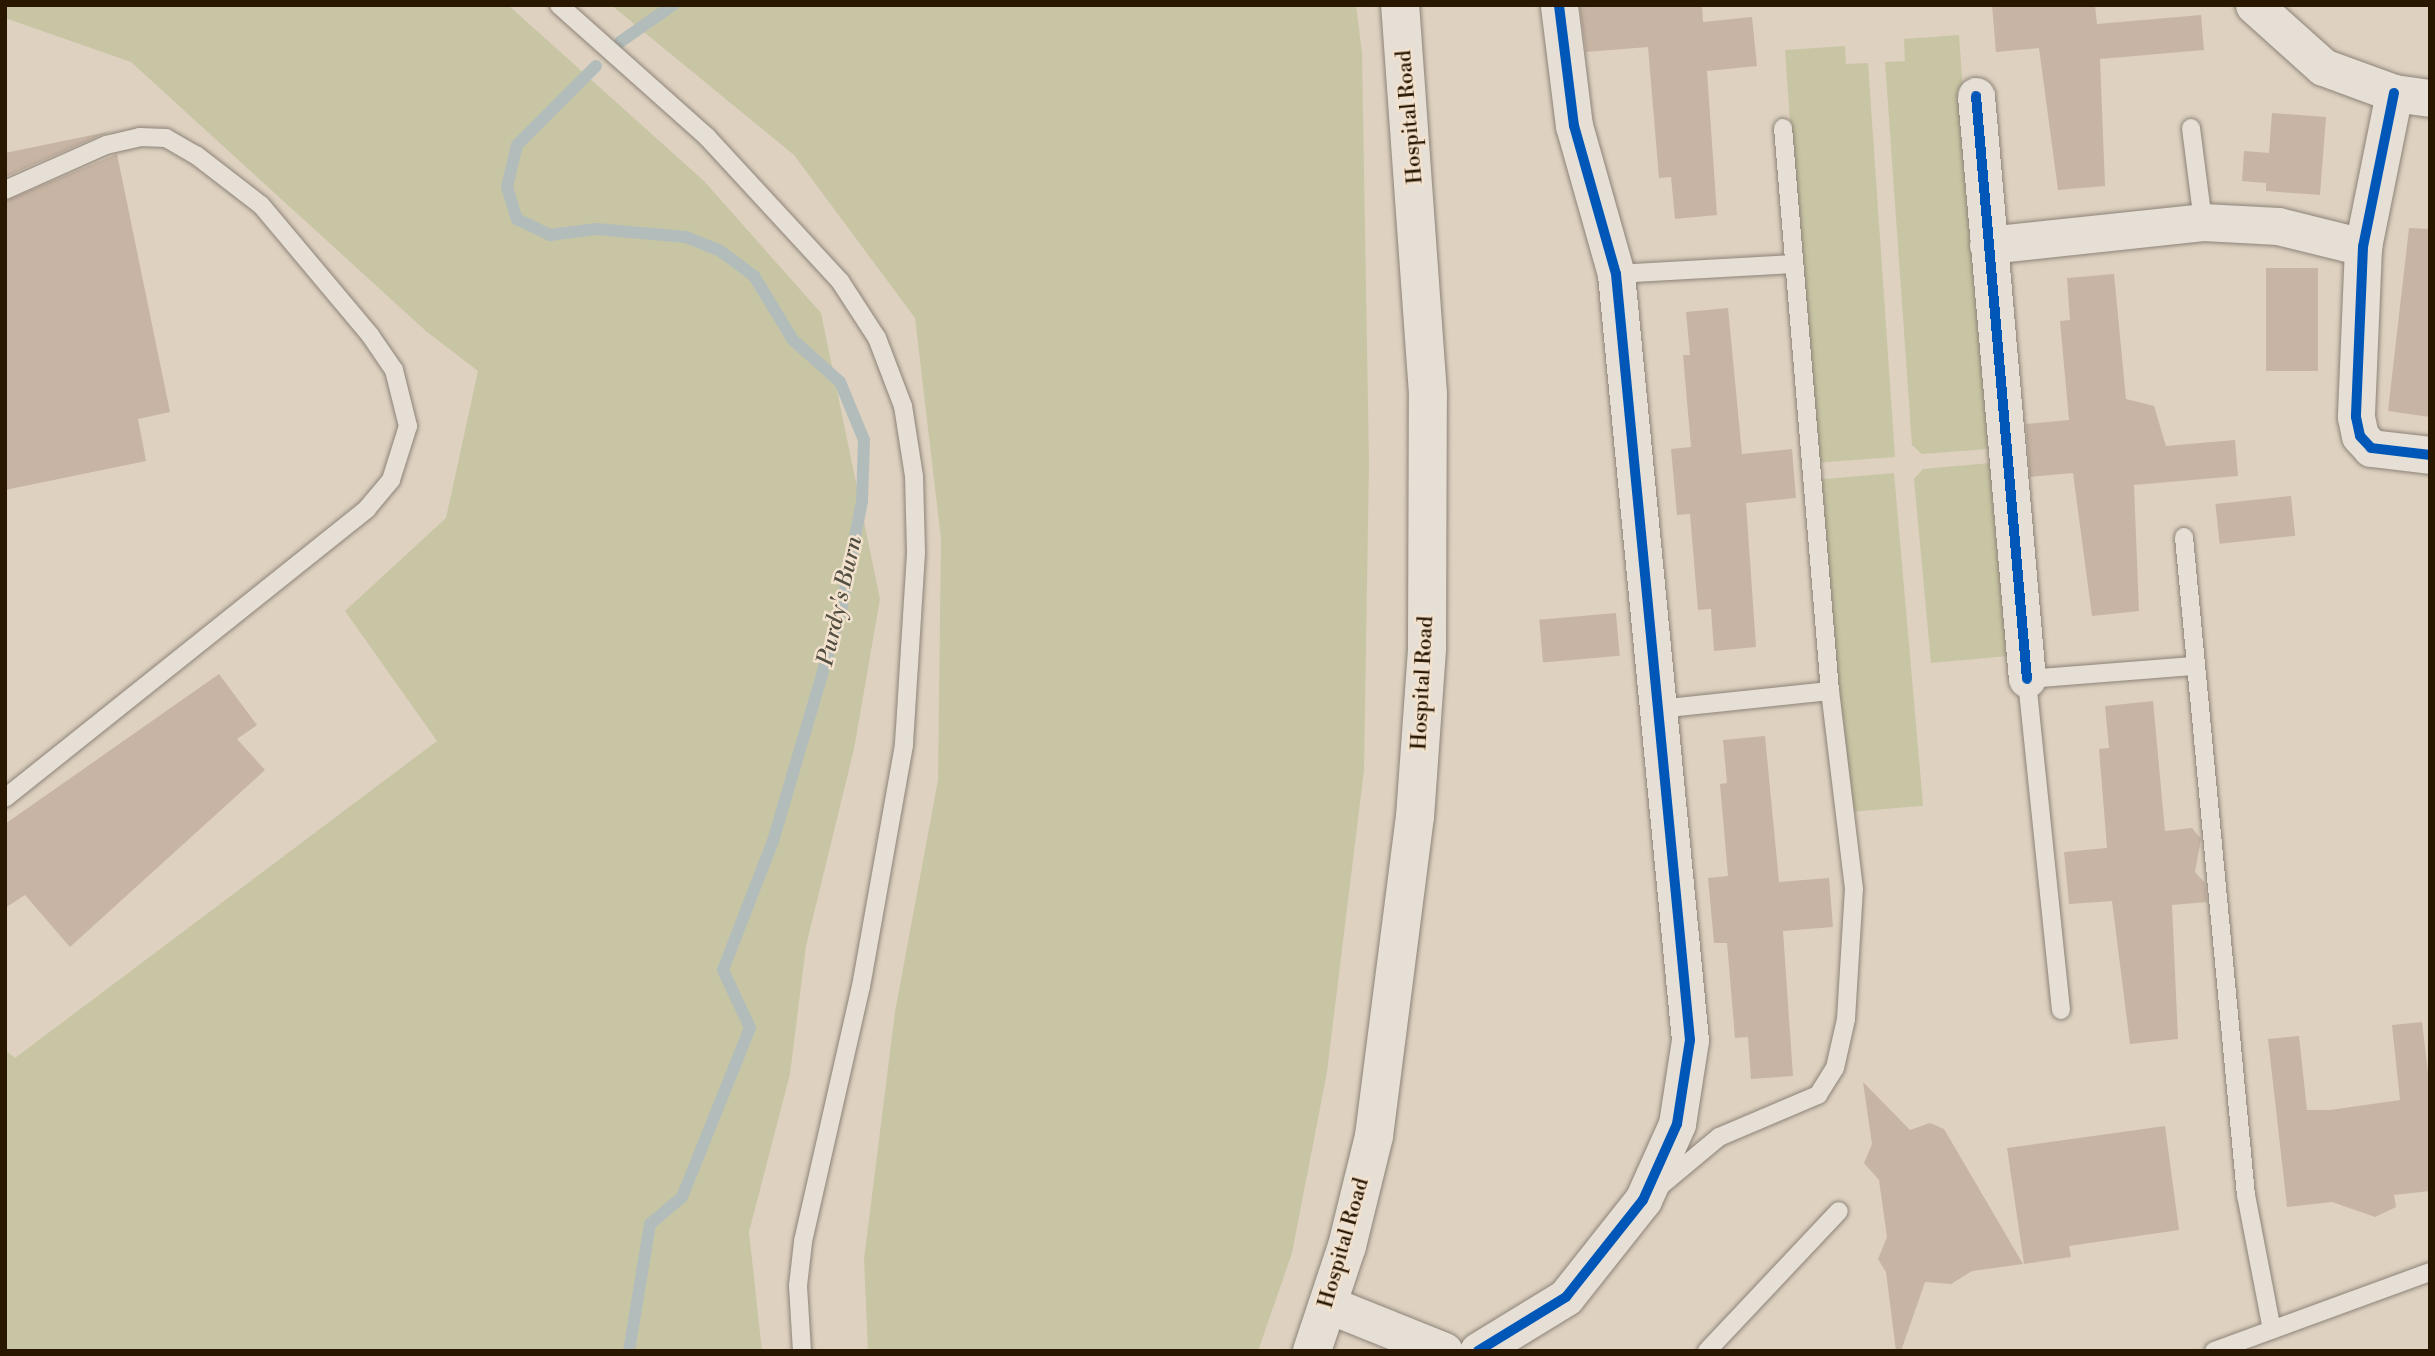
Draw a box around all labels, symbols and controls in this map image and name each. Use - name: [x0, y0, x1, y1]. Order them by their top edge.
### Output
- street label: Hospital Road: [1392, 49, 1428, 185]
- water label: Purdy's Burn: [812, 534, 868, 668]
- street label: Hospital Road: [1407, 615, 1439, 751]
- street label: Hospital Road: [1313, 1175, 1375, 1311]

